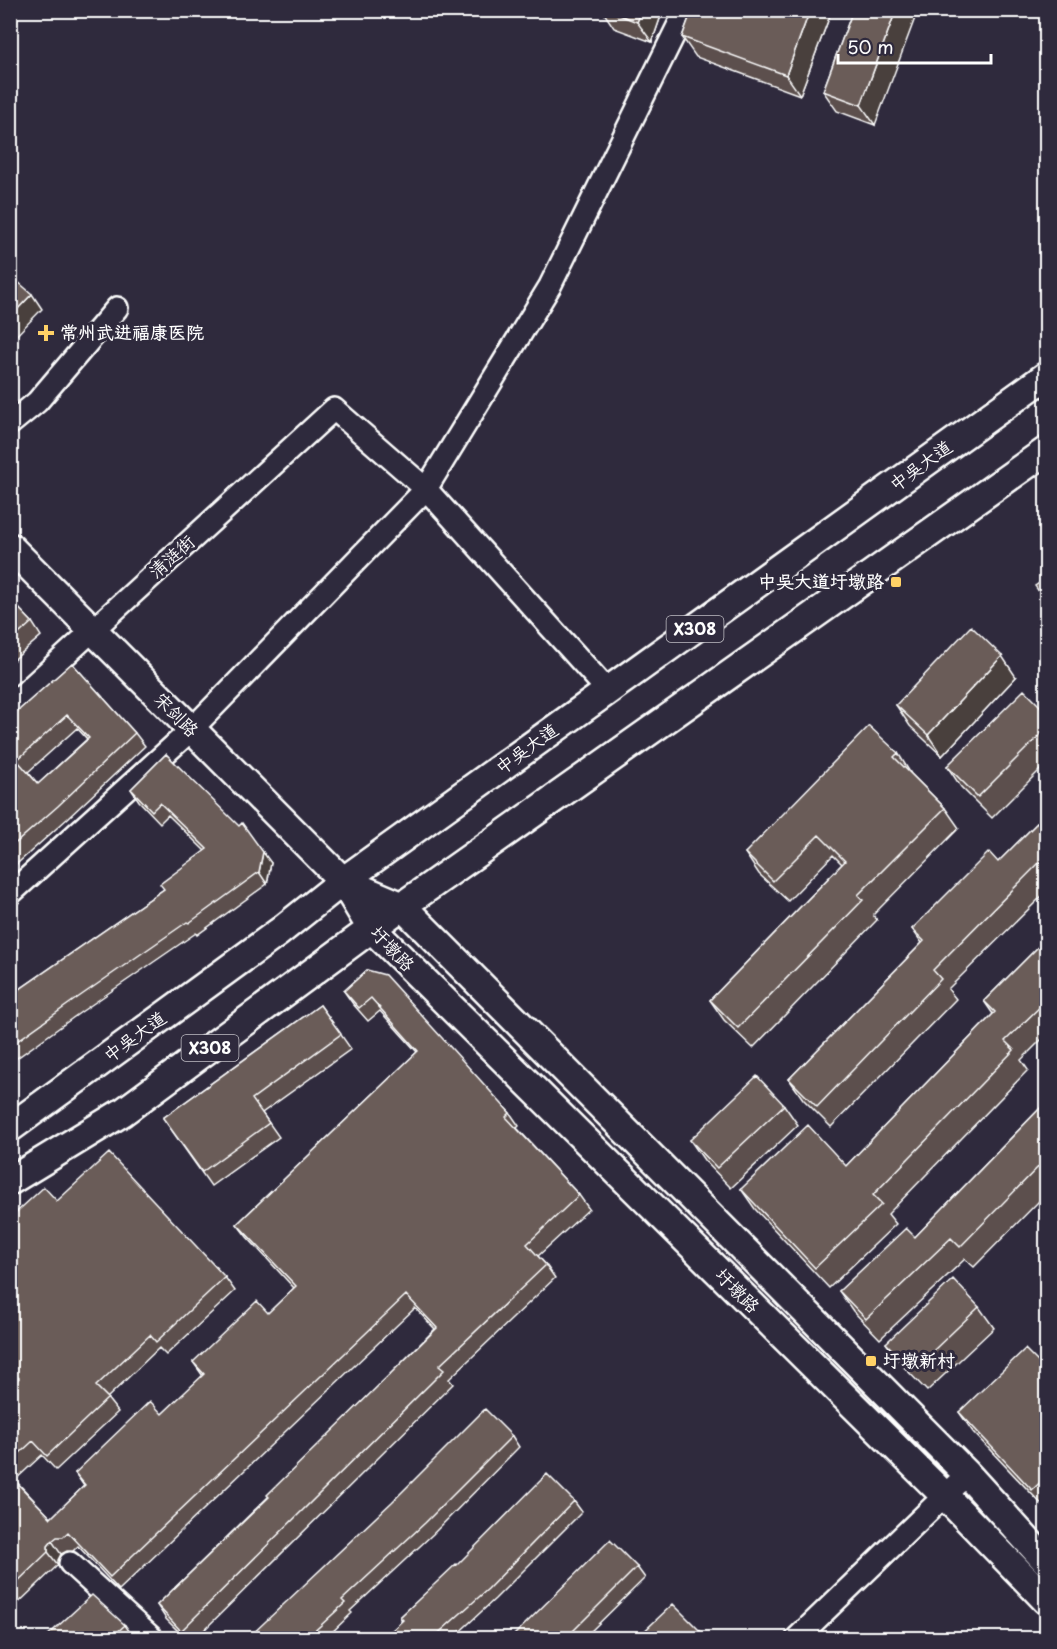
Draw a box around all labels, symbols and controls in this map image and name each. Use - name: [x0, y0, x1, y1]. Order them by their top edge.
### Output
- scale bar: [838, 27, 991, 65]
- text: 50 m: [847, 33, 894, 60]
- place label: 常州武进福康医院: [60, 318, 204, 345]
- marker: 常州武进福康医院: [37, 324, 55, 342]
- street label: 中吴大道: [883, 433, 957, 497]
- street label: 清涟街: [142, 528, 200, 584]
- place label: 中吴大道圩墩路: [758, 567, 884, 594]
- marker: 中吴大道圩墩路: [889, 575, 903, 589]
- road number: X308: [666, 616, 724, 642]
- street label: 宋剑路: [148, 685, 206, 743]
- street label: 中吴大道: [489, 716, 563, 780]
- street label: 圩墩路: [365, 919, 422, 977]
- street label: 中吴大道: [97, 1004, 171, 1068]
- road number: X308: [182, 1035, 238, 1061]
- street label: 圩墩路: [709, 1261, 767, 1319]
- place label: 圩墩新村: [883, 1346, 955, 1373]
- marker: 圩墩新村: [864, 1354, 878, 1368]

